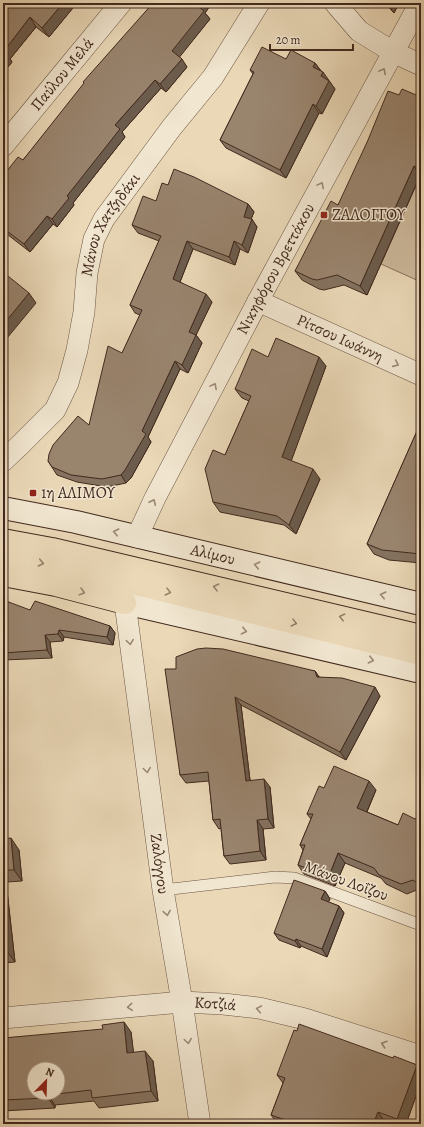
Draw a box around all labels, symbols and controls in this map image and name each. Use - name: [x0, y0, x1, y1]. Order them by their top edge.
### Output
- scale bar: [270, 26, 353, 52]
- text: 20 m: [276, 32, 300, 48]
- street label: Παύλου Μελά: [25, 33, 99, 115]
- one-way arrow: [378, 68, 386, 75]
- street label: Μάνου Χατζηδάκι: [76, 168, 146, 278]
- one-way arrow: [316, 182, 324, 189]
- street label: Νικηφόρου Βρεττάκου: [231, 199, 320, 338]
- place label: ΖΑΛΟΓΓΟΥ: [332, 204, 407, 226]
- marker: ΖΑΛΟΓΓΟΥ: [319, 210, 329, 220]
- street label: Ρίτσου Ιωάννη: [293, 309, 387, 367]
- one-way arrow: [391, 359, 399, 367]
- one-way arrow: [209, 383, 216, 391]
- place label: 1η ΑΛΙΜΟΥ: [41, 482, 116, 504]
- marker: 1η ΑΛΙΜΟΥ: [28, 488, 38, 498]
- one-way arrow: [148, 498, 156, 506]
- one-way arrow: [113, 528, 120, 537]
- street label: Αλίμου: [187, 538, 237, 570]
- one-way arrow: [38, 559, 44, 567]
- one-way arrow: [253, 562, 260, 570]
- one-way arrow: [212, 584, 219, 592]
- one-way arrow: [78, 587, 85, 596]
- one-way arrow: [165, 587, 171, 595]
- one-way arrow: [380, 592, 386, 600]
- one-way arrow: [339, 614, 345, 622]
- one-way arrow: [290, 618, 297, 627]
- one-way arrow: [241, 626, 248, 634]
- one-way arrow: [125, 638, 134, 645]
- one-way arrow: [368, 656, 374, 664]
- one-way arrow: [142, 767, 151, 773]
- street label: Ζαλόγγου: [145, 832, 174, 896]
- street label: Μάνου Λοΐζου: [301, 856, 391, 906]
- one-way arrow: [162, 910, 171, 916]
- street label: Κοτζιά: [194, 992, 238, 1016]
- one-way arrow: [127, 1002, 133, 1011]
- one-way arrow: [256, 1005, 262, 1013]
- one-way arrow: [183, 1038, 192, 1044]
- one-way arrow: [381, 1041, 388, 1049]
- north arrow: [26, 1061, 66, 1101]
- text: N: [43, 1064, 56, 1081]

